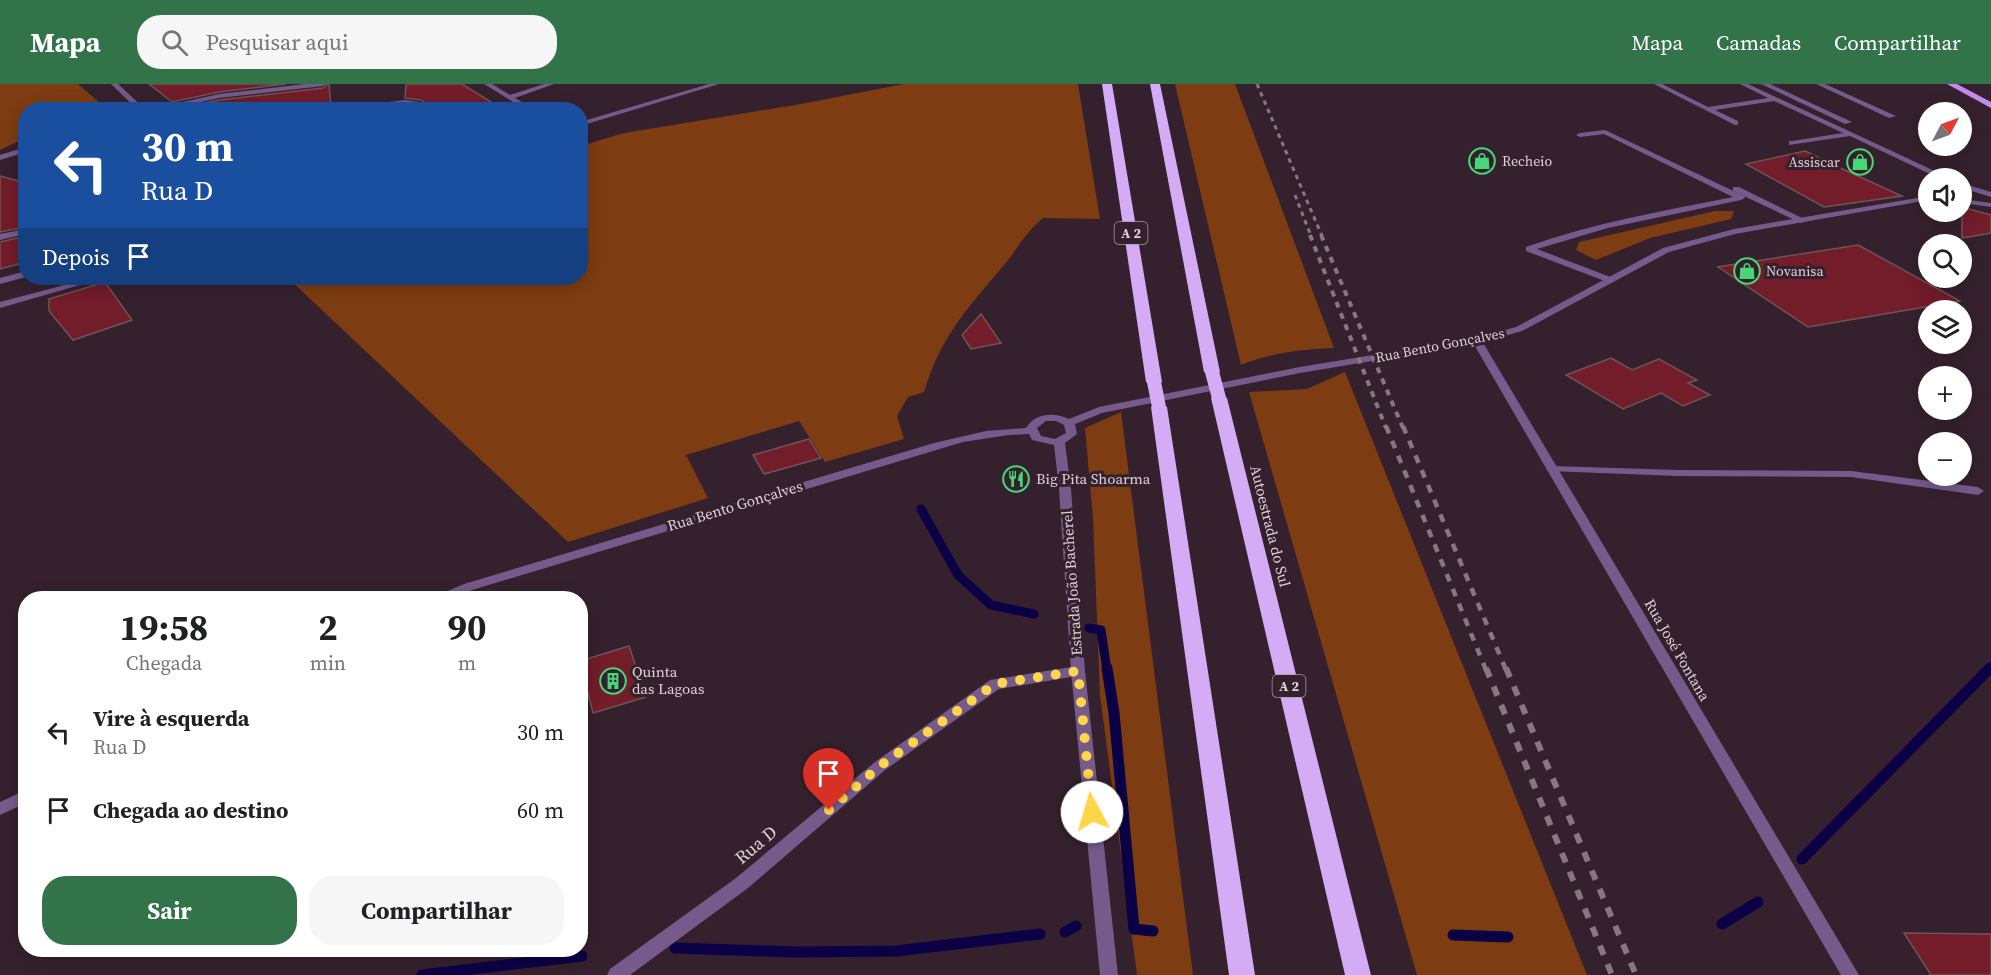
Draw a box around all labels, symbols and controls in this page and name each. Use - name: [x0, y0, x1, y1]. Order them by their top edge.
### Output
- search box: [137, 15, 557, 69]
- text: Mapa: [30, 23, 101, 61]
- icon: search: [158, 26, 191, 59]
- text: Pesquisar aqui: [206, 27, 348, 57]
- text: Mapa: [1631, 28, 1683, 57]
- text: Camadas: [1716, 28, 1801, 57]
- text: Compartilhar: [1834, 28, 1961, 57]
- north arrow: [1918, 102, 1972, 156]
- map controls: [1918, 102, 1972, 486]
- text: 30 m: [141, 117, 234, 175]
- icon: left: [42, 126, 120, 204]
- shop icon: Recheio: [1467, 146, 1497, 176]
- shop icon: Assiscar: [1845, 147, 1875, 177]
- place label: Recheio: [1502, 151, 1553, 171]
- place label: Assiscar: [1788, 152, 1840, 172]
- button: sound: [1918, 168, 1972, 222]
- text: Rua D: [141, 172, 213, 209]
- road number: A 2: [1114, 222, 1148, 244]
- button: search: [1918, 234, 1972, 288]
- icon: arrive: [122, 240, 155, 273]
- text: Depois: [42, 242, 110, 272]
- shop icon: Novanisa: [1732, 256, 1762, 286]
- place label: Novanisa: [1766, 261, 1824, 281]
- button: layers: [1918, 300, 1972, 354]
- street label: Rua Bento Gonçalves: [1374, 323, 1506, 367]
- button: +: [1918, 366, 1972, 420]
- button: −: [1918, 432, 1972, 486]
- street label: Autoestrada do Sul: [1245, 463, 1296, 589]
- restaurant icon: Big Pita Shoarma: [1001, 464, 1031, 494]
- place label: Big Pita Shoarma: [1036, 468, 1151, 489]
- street label: Rua Bento Gonçalves: [665, 475, 805, 536]
- street label: Estrada João Bacherel: [1056, 509, 1087, 656]
- street label: Rua José Fontana: [1640, 595, 1715, 705]
- text: 19:58: [120, 603, 208, 652]
- text: 2: [318, 603, 338, 652]
- text: 90: [447, 603, 487, 652]
- text: Chegada: [126, 649, 202, 677]
- text: min: [310, 649, 346, 677]
- text: m: [458, 649, 476, 677]
- place label: Quinta das Lagoas: [632, 661, 704, 699]
- building icon: Quinta das Lagoas: [598, 666, 628, 696]
- road number: A 2: [1272, 675, 1306, 697]
- text: Vire à esquerda: [93, 703, 249, 733]
- icon: left: [42, 716, 75, 749]
- text: 30 m: [517, 717, 564, 747]
- text: Rua D: [93, 733, 147, 761]
- pin: [803, 748, 854, 810]
- icon: arrive: [812, 757, 845, 790]
- position arrow: [1060, 780, 1124, 844]
- icon: arrive: [42, 794, 75, 827]
- text: Chegada ao destino: [93, 795, 288, 825]
- text: 60 m: [517, 795, 564, 825]
- street label: Rua D: [729, 820, 782, 870]
- button: Sair: [42, 876, 297, 945]
- button: Compartilhar: [309, 876, 564, 945]

